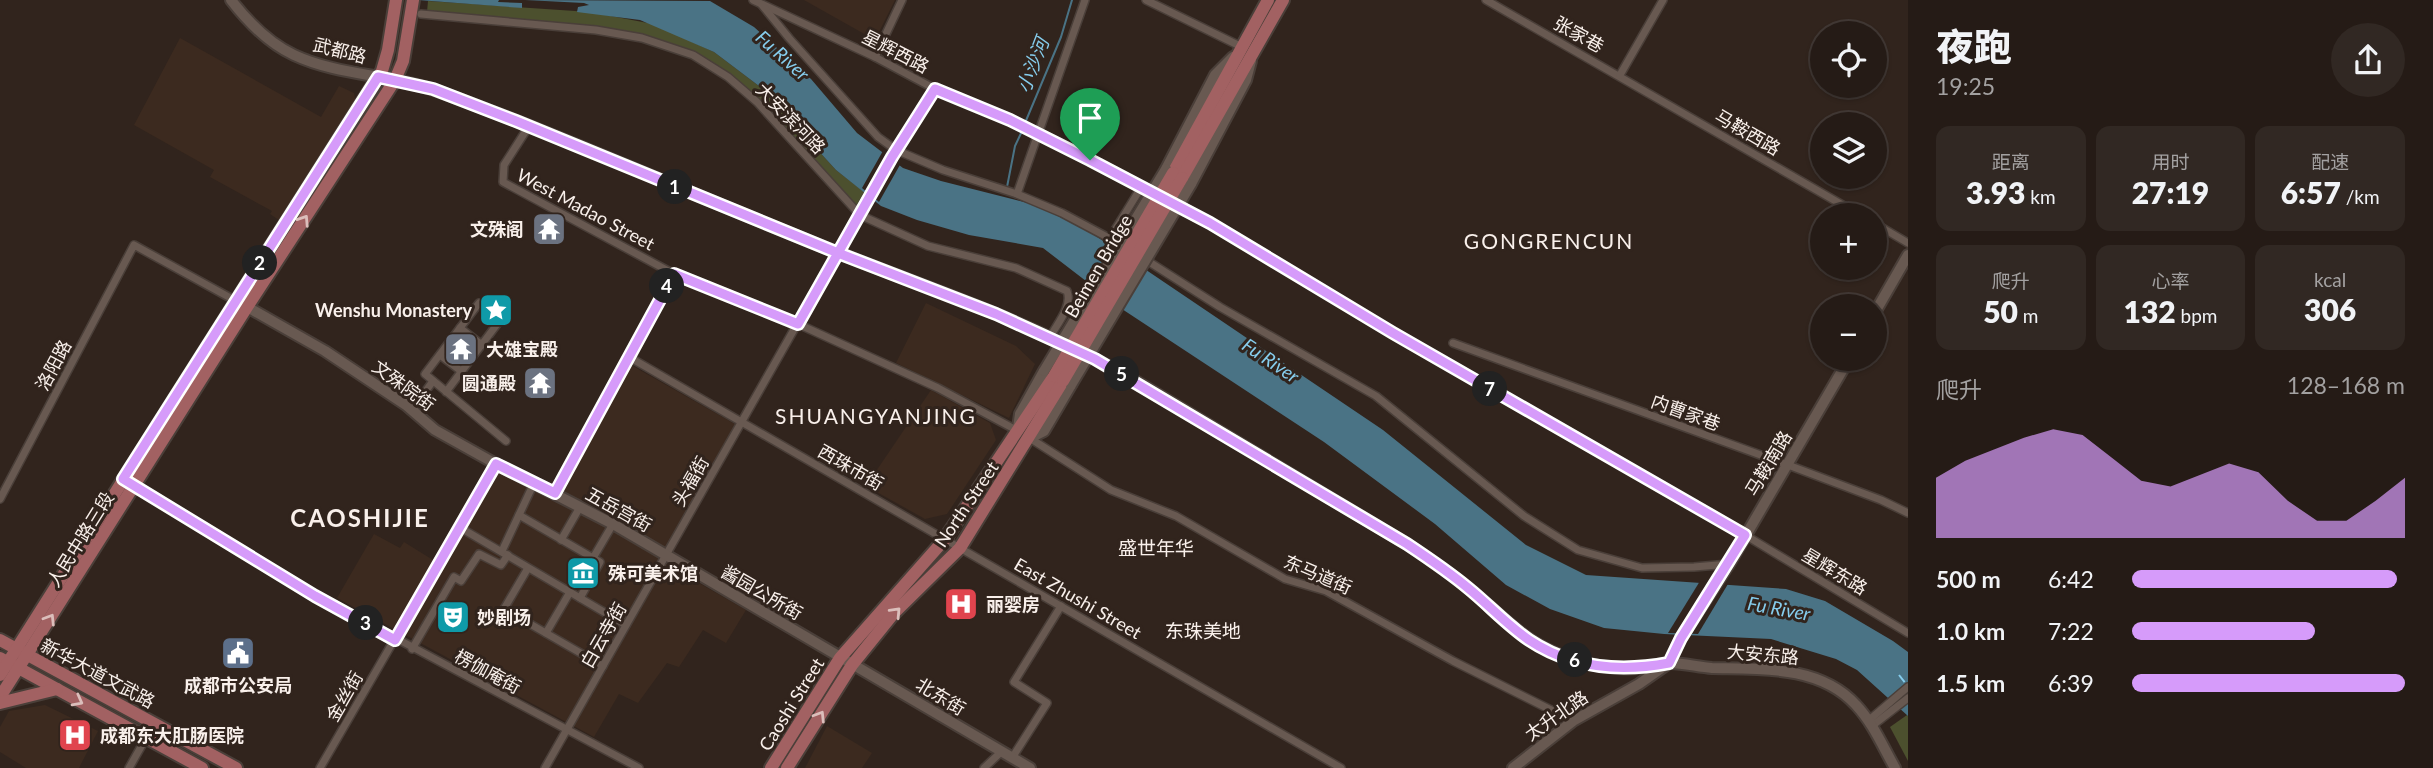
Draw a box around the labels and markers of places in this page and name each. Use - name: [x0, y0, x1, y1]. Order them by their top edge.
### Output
- pin: [1060, 88, 1120, 160]
- pin: 1: [658, 170, 692, 204]
- temple icon: 文殊阁: [530, 210, 568, 248]
- place label: 文殊阁: [470, 218, 524, 240]
- pin: 2: [243, 246, 278, 280]
- pin: 4: [650, 268, 684, 304]
- place icon: Wenshu Monastery: [477, 291, 515, 329]
- place label: Wenshu Monastery: [315, 299, 473, 321]
- temple icon: 大雄宝殿: [442, 330, 480, 368]
- place label: 大雄宝殿: [486, 338, 558, 360]
- pin: 5: [1104, 356, 1140, 392]
- temple icon: 圆通殿: [521, 364, 559, 402]
- place label: 圆通殿: [462, 372, 516, 394]
- pin: 7: [1472, 372, 1508, 406]
- museum icon: 殊可美术馆: [564, 554, 602, 592]
- place label: 殊可美术馆: [608, 562, 698, 584]
- hospital icon: 丽婴房: [942, 585, 980, 623]
- place label: 丽婴房: [986, 593, 1040, 615]
- theatre icon: 妙剧场: [434, 598, 472, 636]
- pin: 3: [348, 606, 384, 640]
- place label: 妙剧场: [477, 606, 531, 628]
- public building icon: 成都市公安局: [219, 634, 257, 672]
- pin: 6: [1558, 642, 1592, 678]
- place label: 成都市公安局: [184, 674, 292, 696]
- hospital icon: 成都东大肛肠医院: [56, 716, 94, 754]
- place label: 成都东大肛肠医院: [100, 724, 244, 746]

